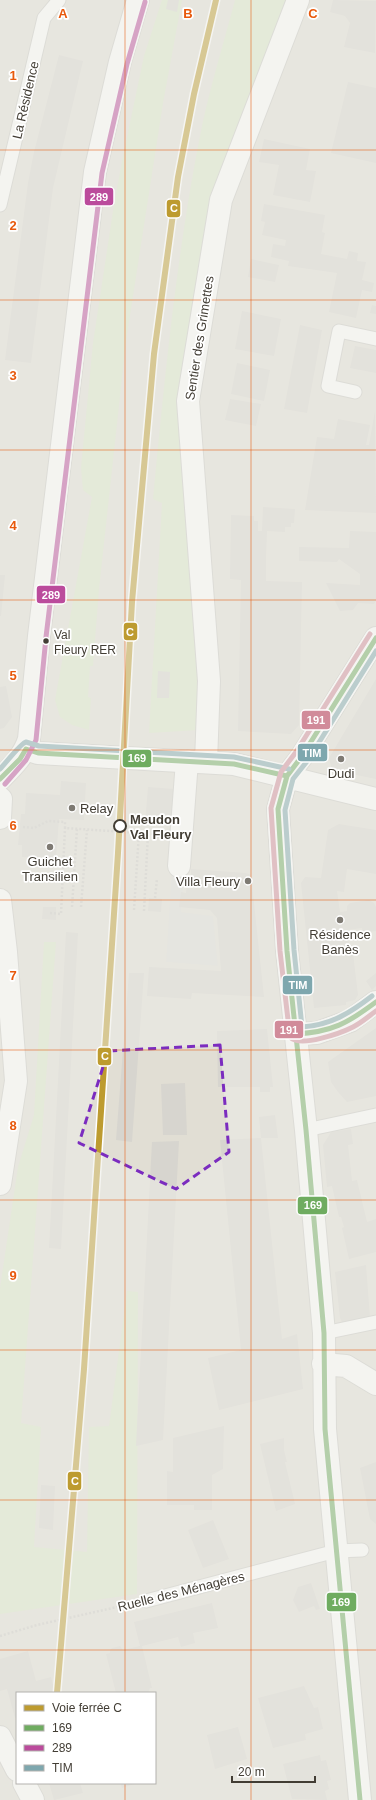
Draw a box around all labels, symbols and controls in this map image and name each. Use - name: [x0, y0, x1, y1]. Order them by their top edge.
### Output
- text: A: [58, 6, 68, 21]
- text: B: [183, 6, 193, 21]
- text: C: [308, 6, 318, 21]
- street label: La Résidence: [9, 60, 42, 141]
- text: 1: [9, 68, 17, 83]
- line badge: 289: [84, 187, 114, 206]
- text: 289: [90, 191, 108, 203]
- line badge: C: [166, 199, 181, 218]
- text: C: [170, 202, 178, 214]
- text: 2: [9, 218, 17, 233]
- street label: Sentier des Grimettes: [182, 274, 217, 401]
- text: 3: [9, 368, 17, 383]
- text: 4: [9, 518, 17, 533]
- line badge: 289: [36, 585, 66, 604]
- text: 289: [42, 589, 60, 601]
- line badge: C: [123, 622, 138, 641]
- text: C: [126, 626, 134, 638]
- place label: Val Fleury RER: [54, 628, 116, 657]
- marker: Val Fleury RER: [41, 636, 51, 646]
- text: 5: [9, 668, 17, 683]
- line badge: 191: [301, 710, 331, 730]
- text: 191: [307, 714, 325, 726]
- line badge: TIM: [297, 743, 328, 762]
- text: TIM: [303, 747, 321, 759]
- line badge: 169: [122, 749, 152, 768]
- text: 169: [128, 752, 146, 764]
- marker: Dudi: [336, 754, 346, 764]
- place label: Dudi: [328, 766, 354, 781]
- place label: Relay: [80, 801, 114, 816]
- marker: Relay: [67, 803, 77, 813]
- place label: Meudon Val Fleury: [130, 812, 192, 842]
- text: 6: [9, 818, 17, 833]
- marker: Meudon Val Fleury: [113, 819, 127, 833]
- marker: Guichet Transilien: [45, 842, 55, 852]
- place label: Guichet Transilien: [22, 854, 78, 884]
- place label: Villa Fleury: [176, 874, 240, 889]
- marker: Villa Fleury: [243, 876, 253, 886]
- marker: Résidence Banès: [335, 915, 345, 925]
- place label: Résidence Banès: [309, 927, 371, 957]
- text: 7: [9, 968, 17, 983]
- line badge: TIM: [282, 975, 313, 995]
- text: TIM: [289, 979, 307, 991]
- line badge: 191: [274, 1020, 304, 1039]
- text: 191: [280, 1024, 298, 1036]
- line badge: C: [97, 1047, 112, 1066]
- text: C: [101, 1050, 109, 1062]
- text: 8: [9, 1118, 17, 1133]
- line badge: 169: [297, 1196, 328, 1215]
- text: 169: [304, 1199, 322, 1211]
- text: 9: [9, 1268, 17, 1283]
- line badge: C: [67, 1471, 82, 1491]
- text: C: [71, 1475, 79, 1487]
- street label: Ruelle des Ménagères: [116, 1568, 247, 1614]
- line badge: 169: [326, 1592, 357, 1612]
- text: 169: [332, 1596, 350, 1608]
- legend: [16, 1692, 156, 1784]
- text: Voie ferrée C: [52, 1701, 122, 1715]
- text: 169: [52, 1721, 72, 1735]
- text: 289: [52, 1741, 72, 1755]
- scale bar: [232, 1758, 315, 1784]
- text: TIM: [52, 1761, 73, 1775]
- text: 20 m: [238, 1765, 265, 1779]

